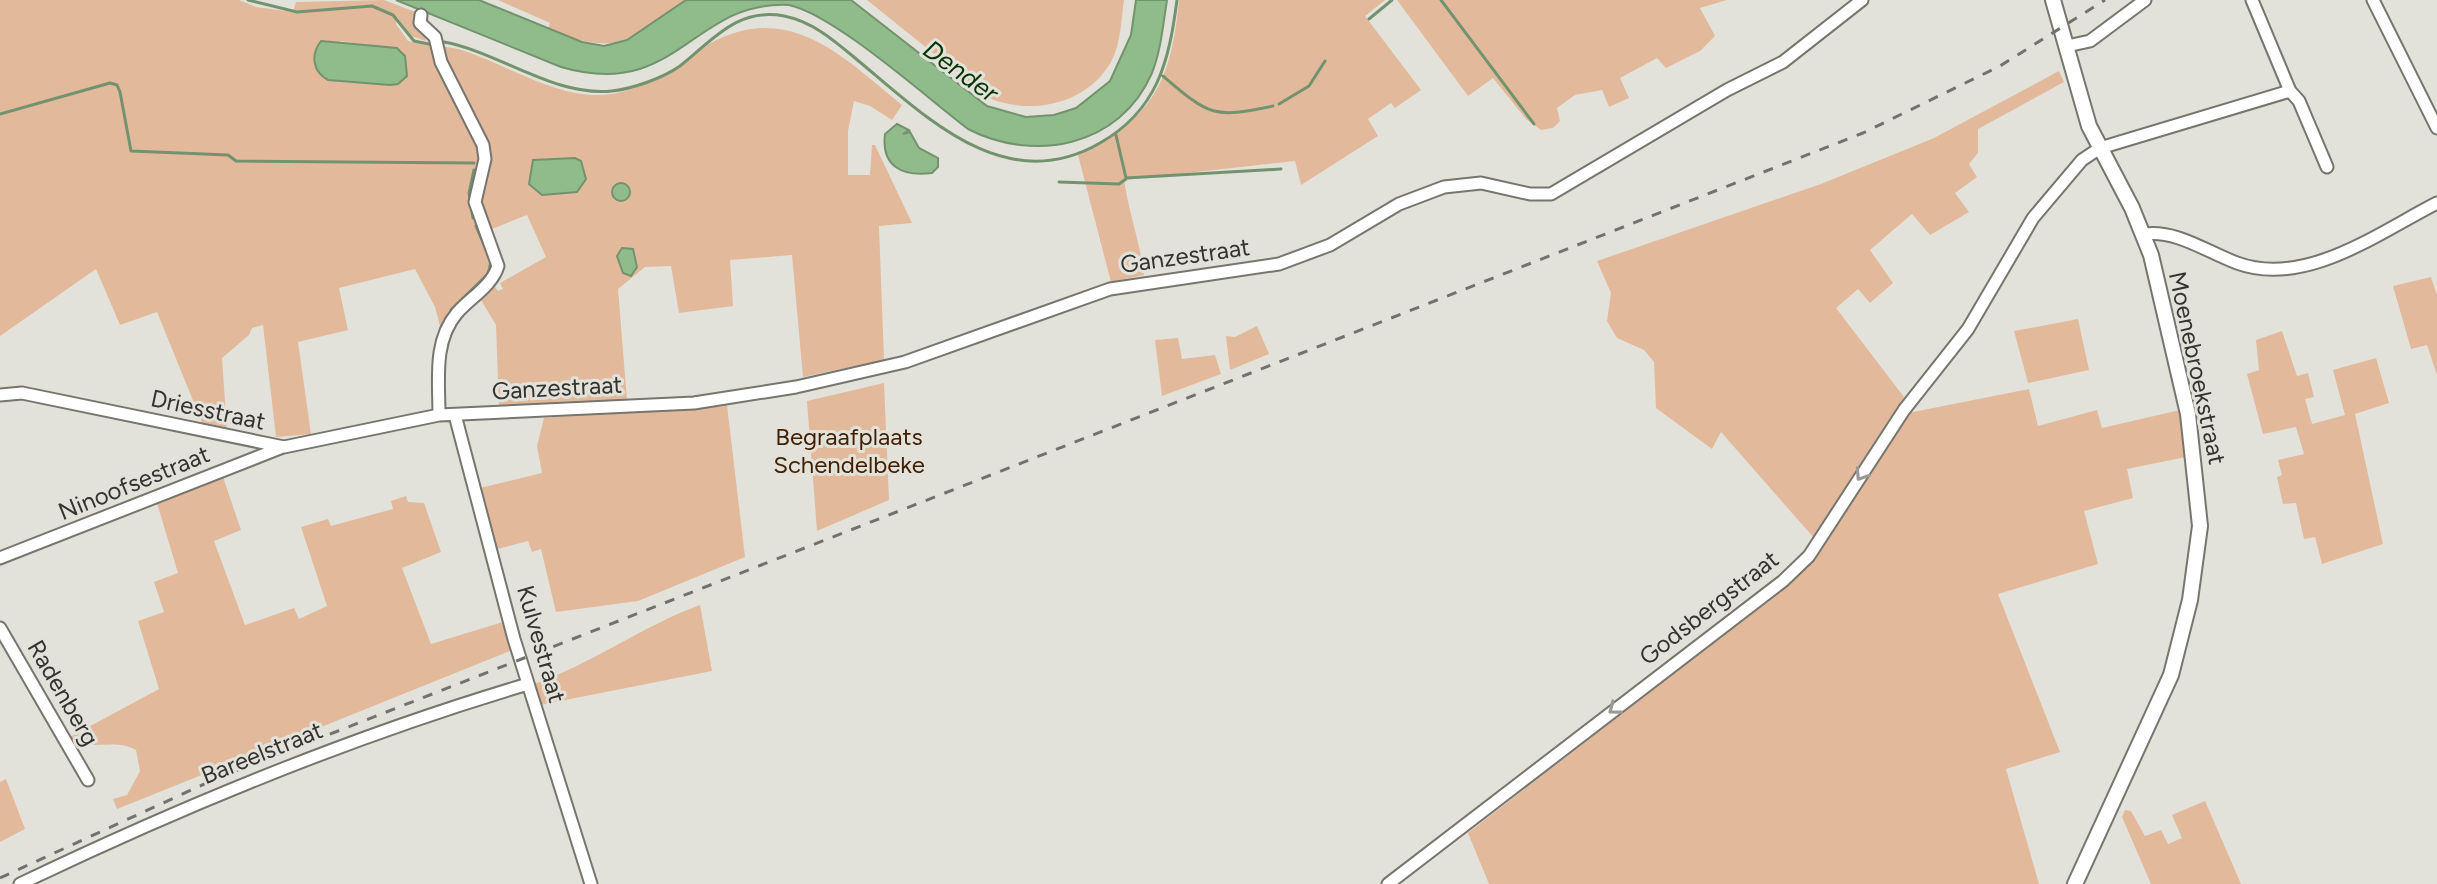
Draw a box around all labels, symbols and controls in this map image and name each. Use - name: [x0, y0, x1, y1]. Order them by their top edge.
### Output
- water label: Dender: [917, 33, 1006, 110]
- street label: Ganzestraat: [1118, 232, 1252, 279]
- street label: Moenebroekstraat: [2163, 269, 2232, 467]
- street label: Ganzestraat: [491, 370, 623, 405]
- street label: Driesstraat: [148, 383, 268, 436]
- park label: Begraafplaats Schendelbeke: [773, 422, 925, 479]
- street label: Ninoofsestraat: [54, 439, 214, 526]
- one-way arrow: [1856, 467, 1871, 481]
- street label: Godsbergstraat: [1633, 544, 1784, 671]
- street label: Kulvestraat: [511, 582, 572, 706]
- street label: Radenberg: [22, 635, 105, 751]
- one-way arrow: [1608, 700, 1623, 714]
- street label: Bareelstraat: [197, 715, 327, 790]

